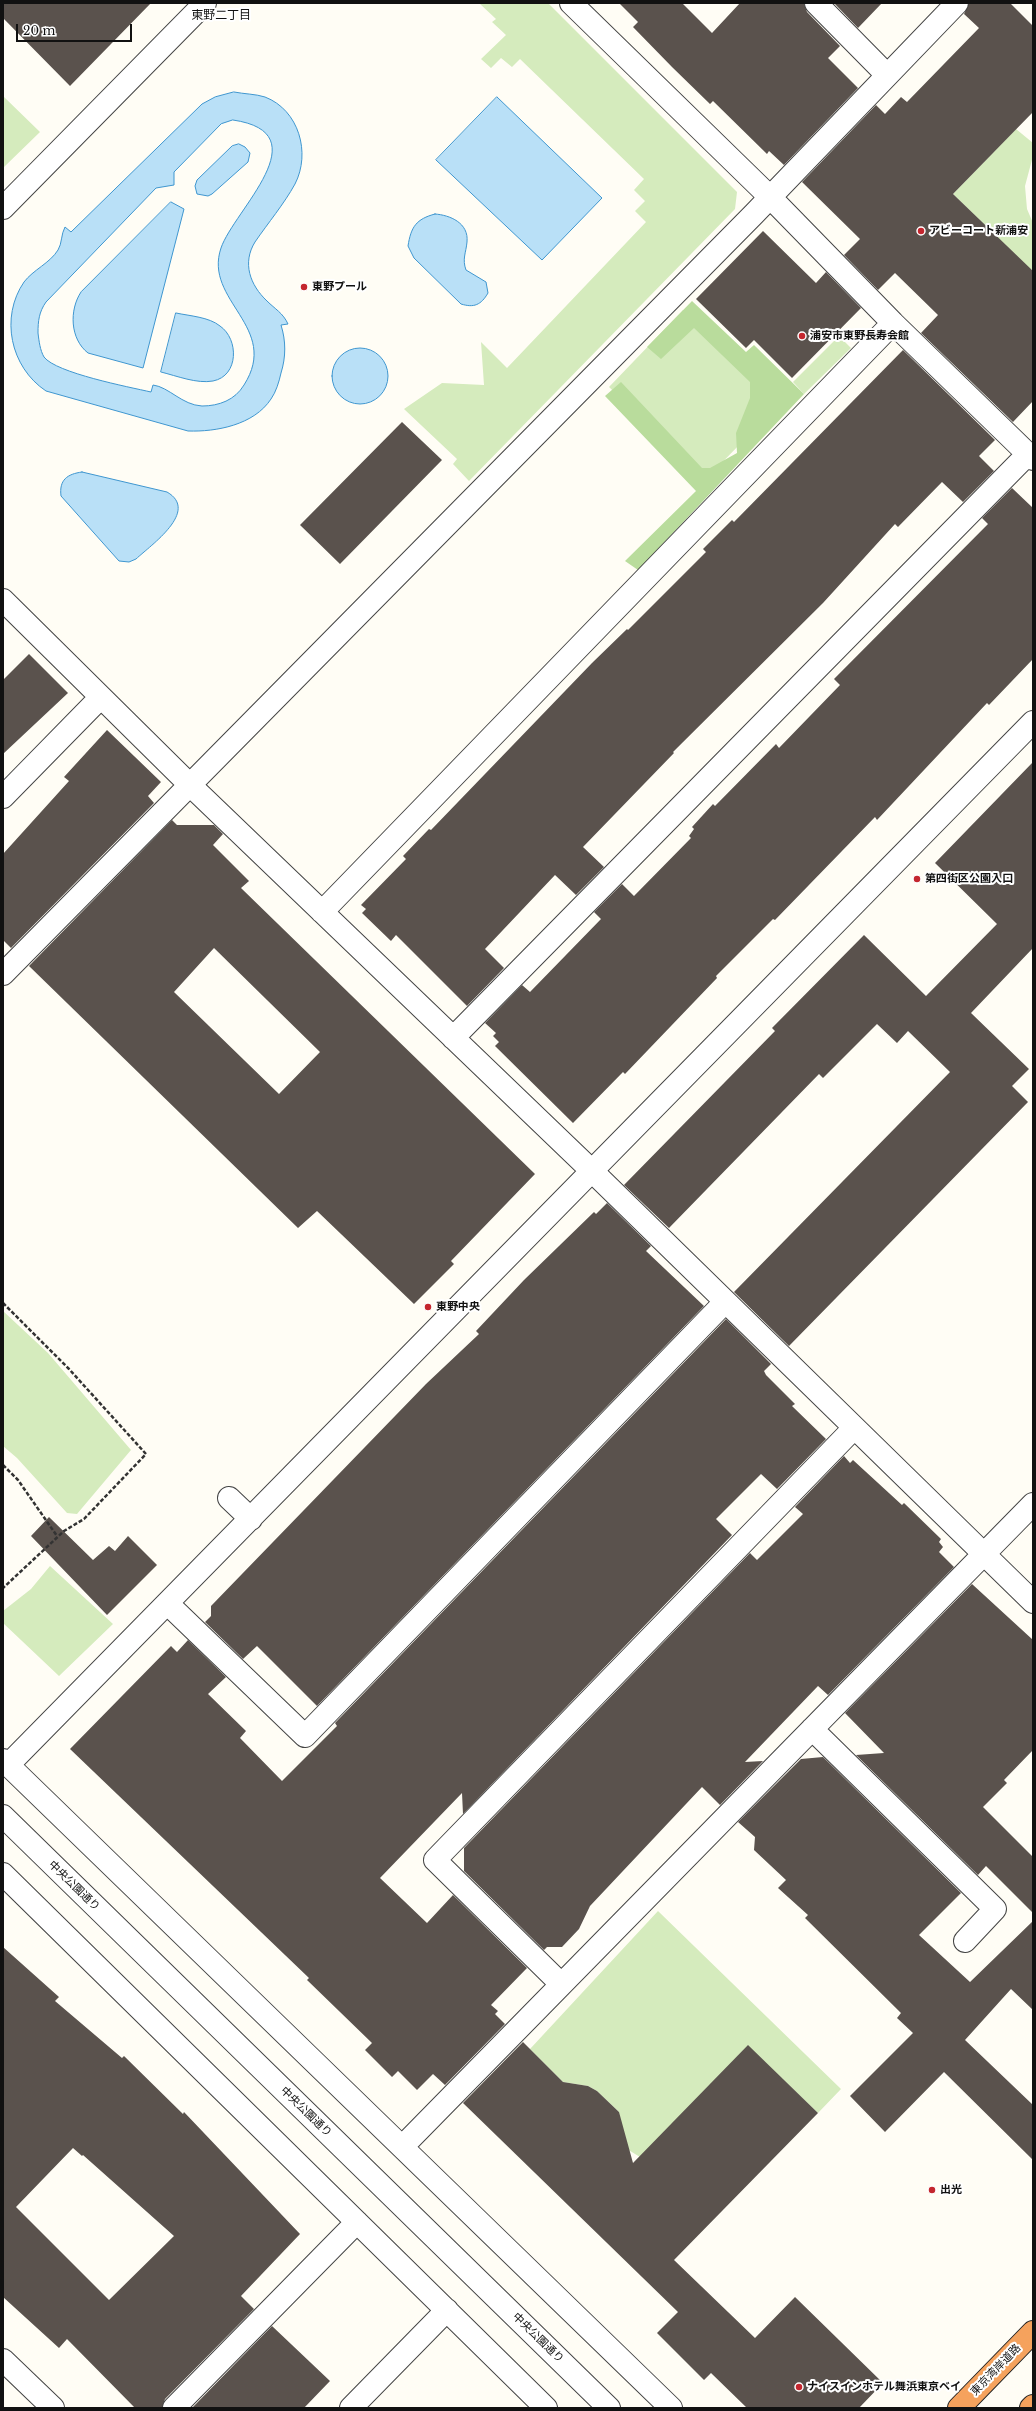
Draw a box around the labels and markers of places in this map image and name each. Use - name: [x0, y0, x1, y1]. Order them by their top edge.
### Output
- place label: アビーコート新浦安: [929, 224, 1028, 238]
- marker: アビーコート新浦安: [916, 226, 926, 236]
- place label: 東野プール: [312, 280, 367, 294]
- marker: 東野プール: [299, 282, 309, 292]
- place label: 浦安市東野長寿会館: [810, 329, 909, 343]
- marker: 浦安市東野長寿会館: [797, 331, 807, 341]
- place label: 第四街区公園入口: [925, 872, 1013, 886]
- marker: 第四街区公園入口: [912, 874, 922, 884]
- place label: 東野中央: [436, 1300, 480, 1314]
- marker: 東野中央: [423, 1302, 433, 1312]
- place label: 出光: [940, 2183, 962, 2197]
- marker: 出光: [927, 2185, 937, 2195]
- place label: ナイスインホテル舞浜東京ベイ: [807, 2380, 961, 2394]
- marker: ナイスインホテル舞浜東京ベイ: [794, 2382, 804, 2392]

